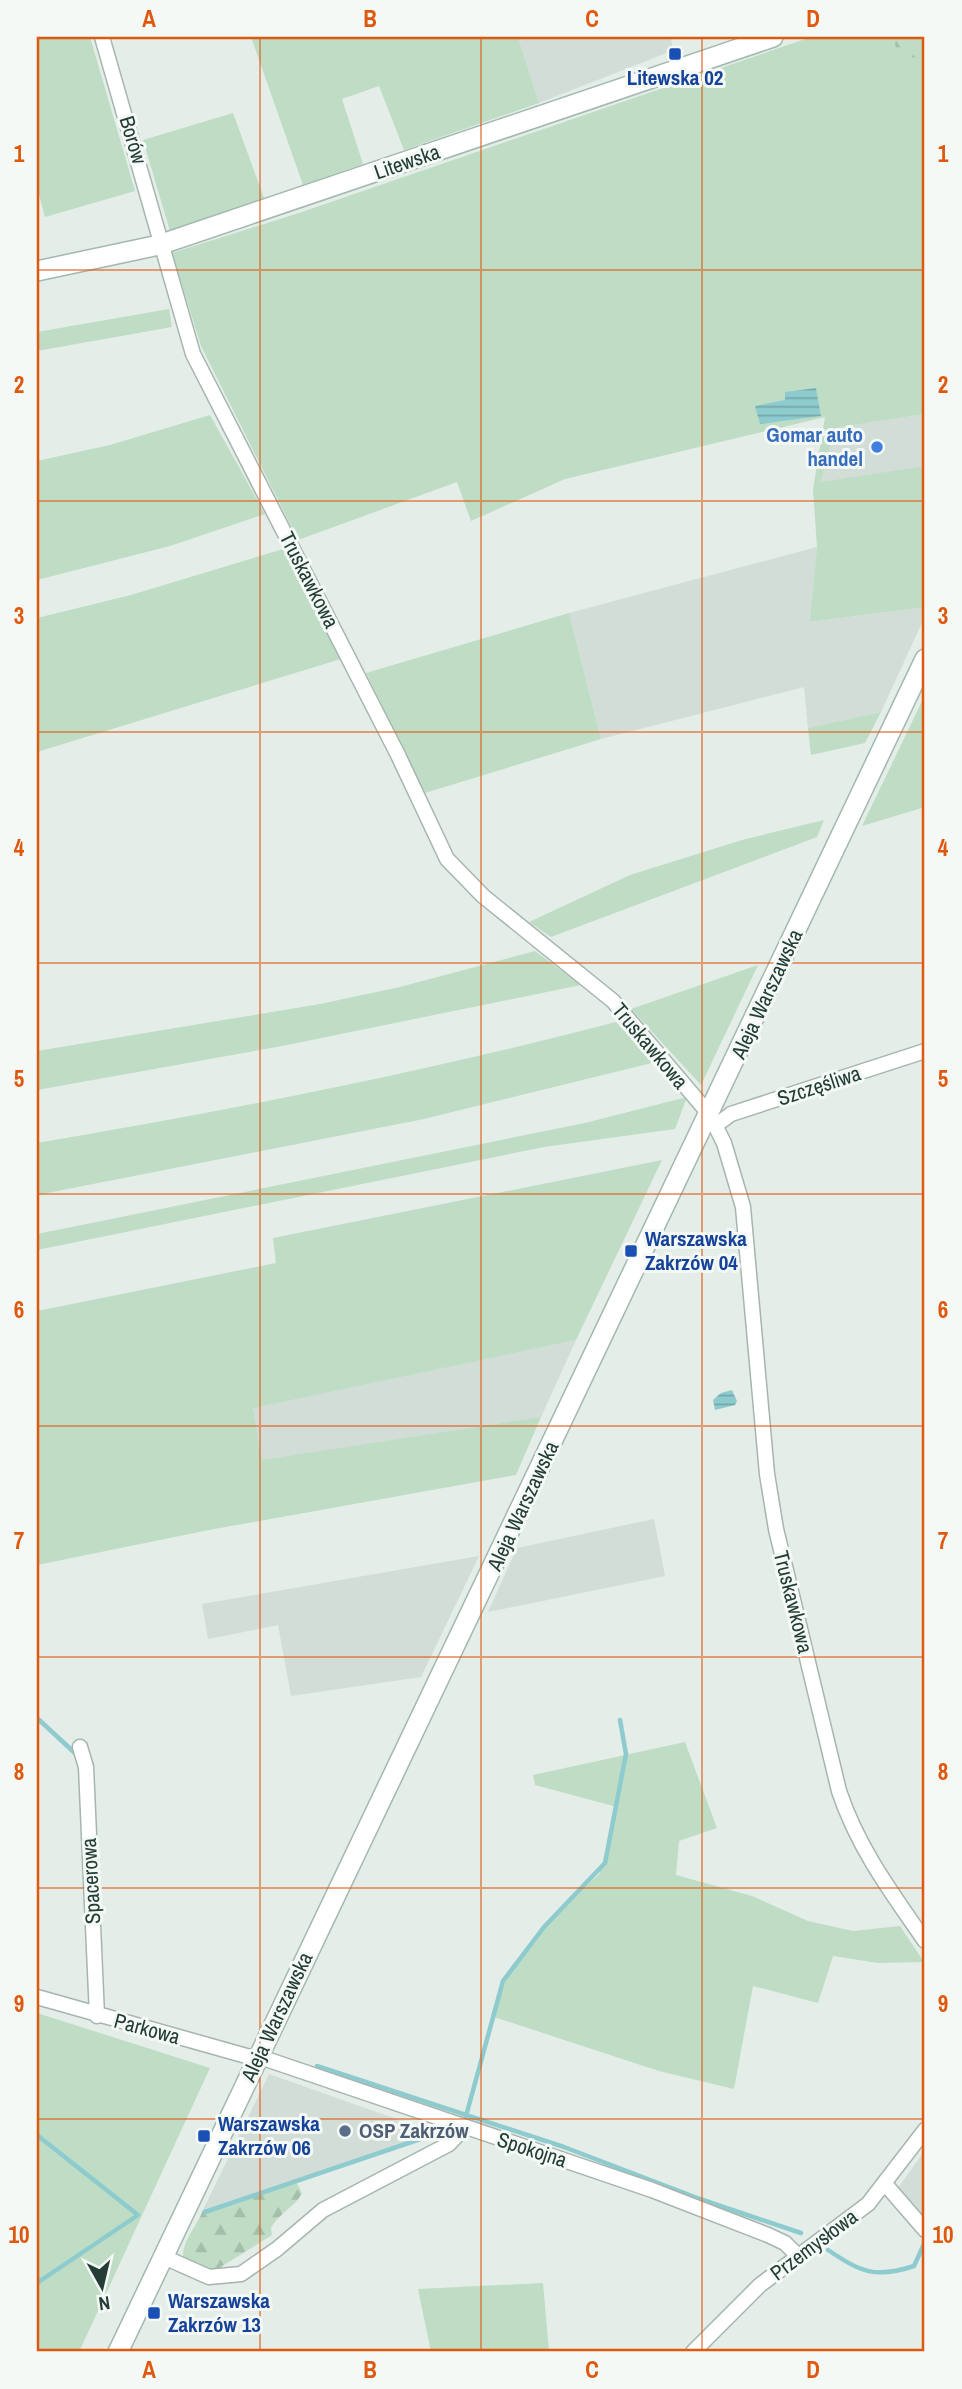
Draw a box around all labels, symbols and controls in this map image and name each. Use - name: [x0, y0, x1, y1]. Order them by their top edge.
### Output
- text: A: [142, 3, 156, 34]
- text: B: [363, 3, 377, 34]
- text: C: [585, 3, 599, 34]
- text: D: [806, 3, 820, 34]
- marker: Litewska 02: [667, 46, 683, 62]
- place label: Litewska 02: [627, 63, 723, 92]
- street label: Borów: [112, 112, 155, 168]
- street label: Litewska: [370, 137, 444, 186]
- text: 1: [14, 138, 25, 169]
- text: 1: [938, 138, 949, 169]
- text: 2: [14, 369, 24, 400]
- text: 2: [938, 369, 948, 400]
- place label: Gomar auto handel: [766, 420, 863, 473]
- marker: Gomar auto handel: [869, 439, 885, 455]
- street label: Truskawkowa: [273, 527, 346, 633]
- text: 3: [14, 600, 24, 631]
- text: 3: [938, 600, 948, 631]
- text: 4: [14, 832, 25, 863]
- text: 4: [938, 832, 949, 863]
- street label: Aleja Warszawska: [723, 924, 809, 1064]
- street label: Truskawkowa: [606, 996, 695, 1095]
- street label: Szczęśliwa: [773, 1058, 865, 1113]
- text: 5: [14, 1063, 24, 1094]
- text: 5: [938, 1063, 948, 1094]
- place label: Warszawska Zakrzów 04: [645, 1224, 747, 1277]
- marker: Warszawska Zakrzów 04: [623, 1243, 639, 1259]
- text: 6: [14, 1294, 24, 1325]
- text: 6: [938, 1294, 948, 1325]
- street label: Aleja Warszawska: [479, 1436, 565, 1576]
- text: 7: [14, 1525, 24, 1556]
- text: 7: [938, 1525, 948, 1556]
- street label: Truskawkowa: [767, 1548, 820, 1657]
- text: 8: [14, 1756, 24, 1787]
- text: 8: [938, 1756, 948, 1787]
- street label: Spacerowa: [74, 1837, 107, 1925]
- street label: Aleja Warszawska: [233, 1947, 319, 2087]
- text: 9: [14, 1988, 24, 2019]
- text: 9: [938, 1988, 948, 2019]
- street label: Parkowa: [111, 2006, 184, 2051]
- place label: Warszawska Zakrzów 06: [218, 2109, 320, 2162]
- place label: OSP Zakrzów: [359, 2116, 469, 2145]
- marker: OSP Zakrzów: [337, 2123, 353, 2139]
- street label: Spokojna: [494, 2125, 571, 2175]
- marker: Warszawska Zakrzów 06: [196, 2128, 212, 2144]
- street label: Przemysłowa: [764, 2202, 864, 2287]
- text: 10: [9, 2219, 29, 2250]
- text: 10: [933, 2219, 953, 2250]
- north arrow: [66, 2252, 136, 2322]
- place label: Warszawska Zakrzów 13: [168, 2286, 270, 2339]
- text: N: [97, 2290, 112, 2317]
- marker: Warszawska Zakrzów 13: [146, 2305, 162, 2321]
- text: A: [142, 2354, 156, 2385]
- text: B: [363, 2354, 377, 2385]
- text: C: [585, 2354, 599, 2385]
- text: D: [806, 2354, 820, 2385]

